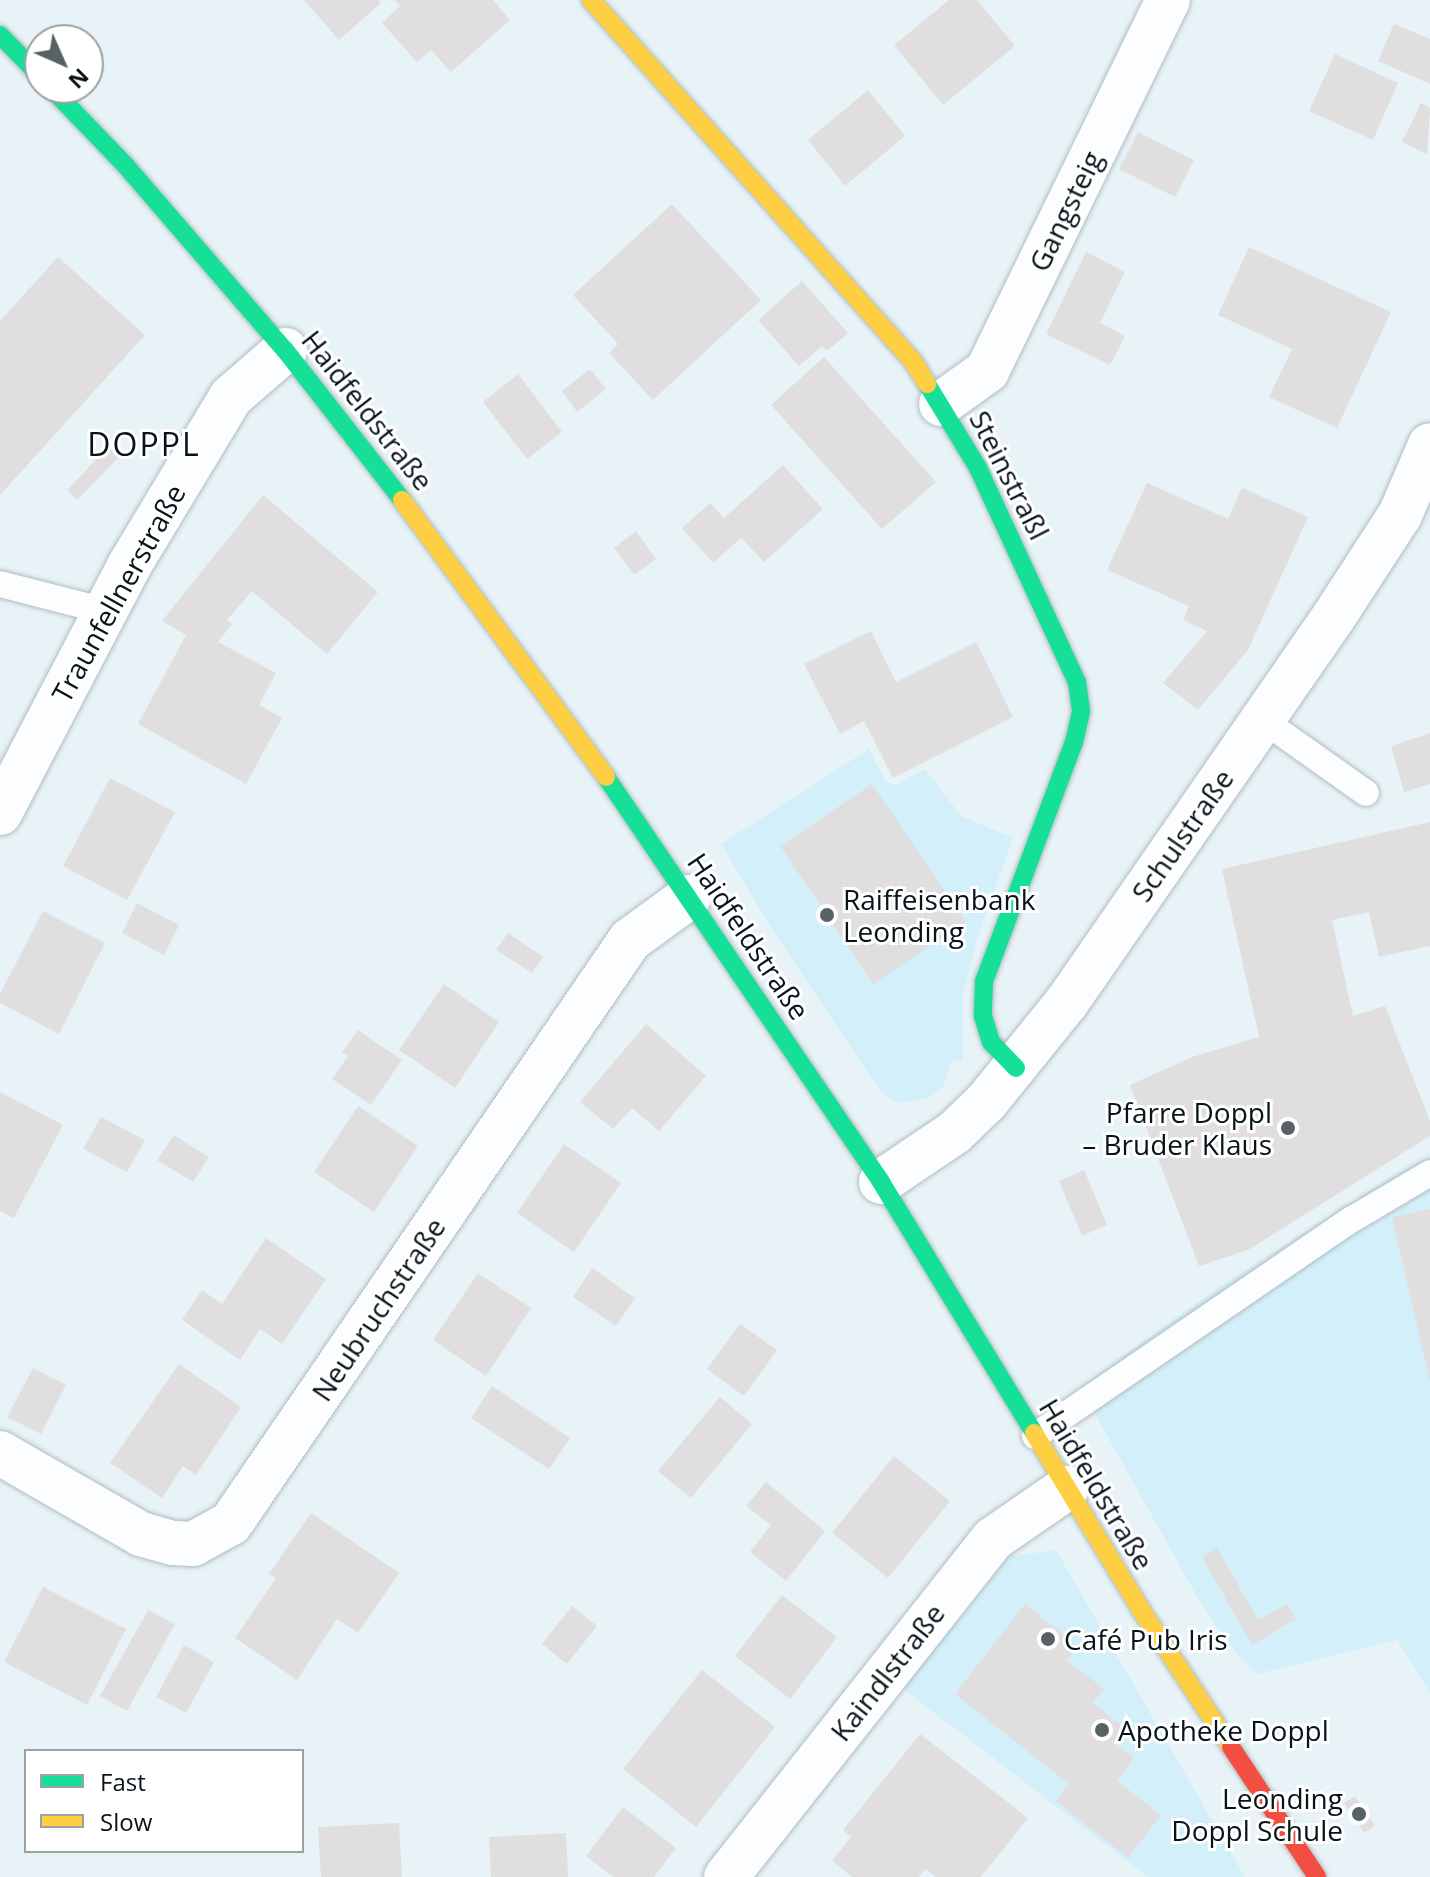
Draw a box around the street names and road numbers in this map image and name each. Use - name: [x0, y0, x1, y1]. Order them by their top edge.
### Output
- street label: Gangsteig: [1021, 145, 1109, 277]
- street label: Haidfeldstraße: [295, 324, 441, 496]
- street label: Steinstraßl: [963, 405, 1057, 545]
- street label: Traunfellnerstraße: [44, 478, 192, 708]
- street label: Schulstraße: [1124, 762, 1240, 908]
- street label: Haidfeldstraße: [681, 847, 817, 1025]
- street label: Neubruchstraße: [304, 1211, 452, 1407]
- street label: Haidfeldstraße: [1033, 1393, 1161, 1575]
- street label: Kaindlstraße: [823, 1597, 951, 1747]

